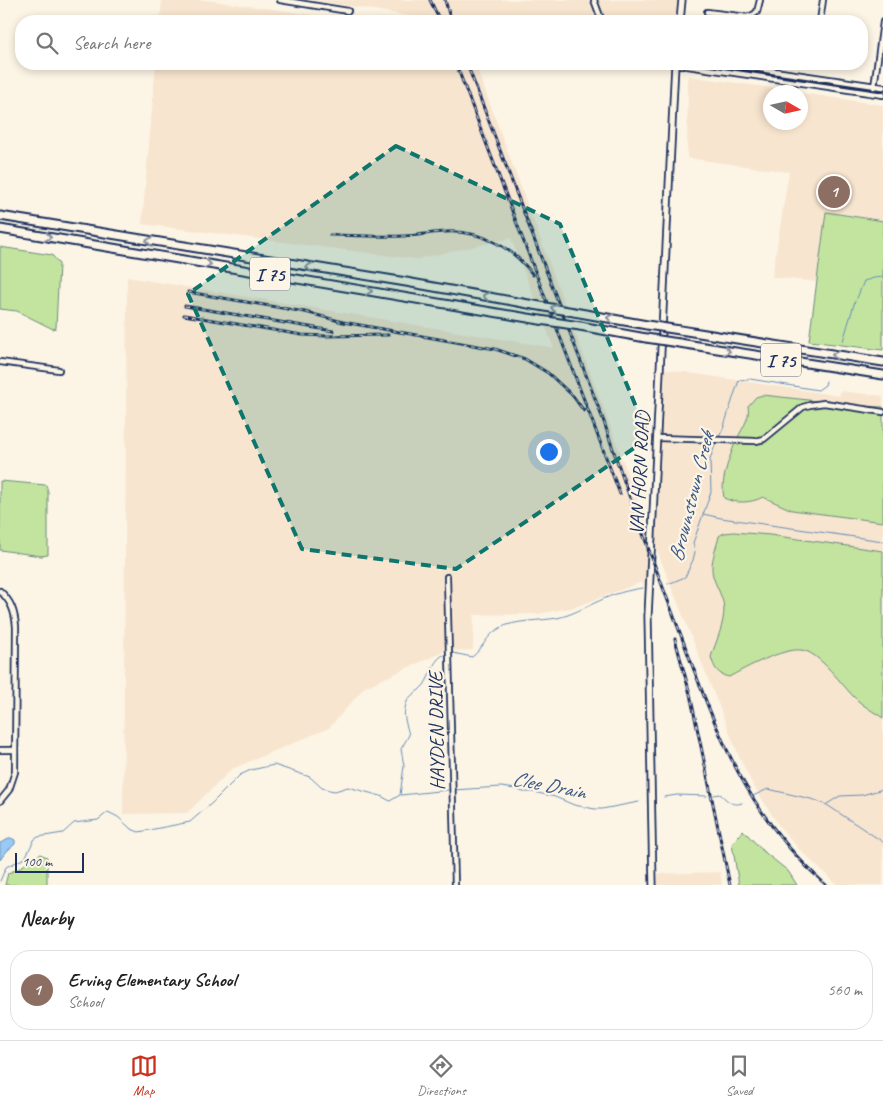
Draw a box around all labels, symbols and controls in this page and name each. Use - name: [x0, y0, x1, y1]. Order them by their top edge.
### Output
- search box: [15, 15, 868, 70]
- icon: search: [33, 29, 61, 57]
- text: Search here: [73, 31, 150, 55]
- north arrow: [763, 85, 808, 130]
- pin: 1: [818, 173, 850, 211]
- one-way arrow: [44, 232, 52, 242]
- one-way arrow: [144, 236, 153, 246]
- one-way arrow: [205, 258, 213, 269]
- road number: I 75: [250, 258, 290, 290]
- one-way arrow: [305, 262, 313, 273]
- one-way arrow: [364, 285, 373, 295]
- one-way arrow: [482, 292, 491, 302]
- one-way arrow: [550, 304, 559, 314]
- one-way arrow: [606, 314, 615, 324]
- road number: I 75: [761, 344, 801, 376]
- one-way arrow: [723, 346, 732, 356]
- one-way arrow: [830, 350, 838, 361]
- street label: VAN HORN ROAD: [624, 409, 655, 535]
- water label: Brownstown Creek: [662, 426, 721, 564]
- your location: [536, 439, 562, 465]
- street label: HAYDEN DRIVE: [423, 669, 450, 791]
- water label: Clee Drain: [510, 765, 590, 805]
- scale bar: [15, 850, 84, 873]
- text: 100 m: [22, 853, 52, 870]
- text: Nearby: [20, 905, 73, 931]
- text: Erving Elementary School: [68, 968, 236, 992]
- text: 1: [33, 980, 41, 1000]
- text: 560 m: [828, 980, 862, 1000]
- text: School: [68, 992, 102, 1012]
- tab: Map: [130, 1052, 158, 1099]
- tab: Directions: [417, 1052, 466, 1099]
- tab: Saved: [725, 1052, 753, 1099]

